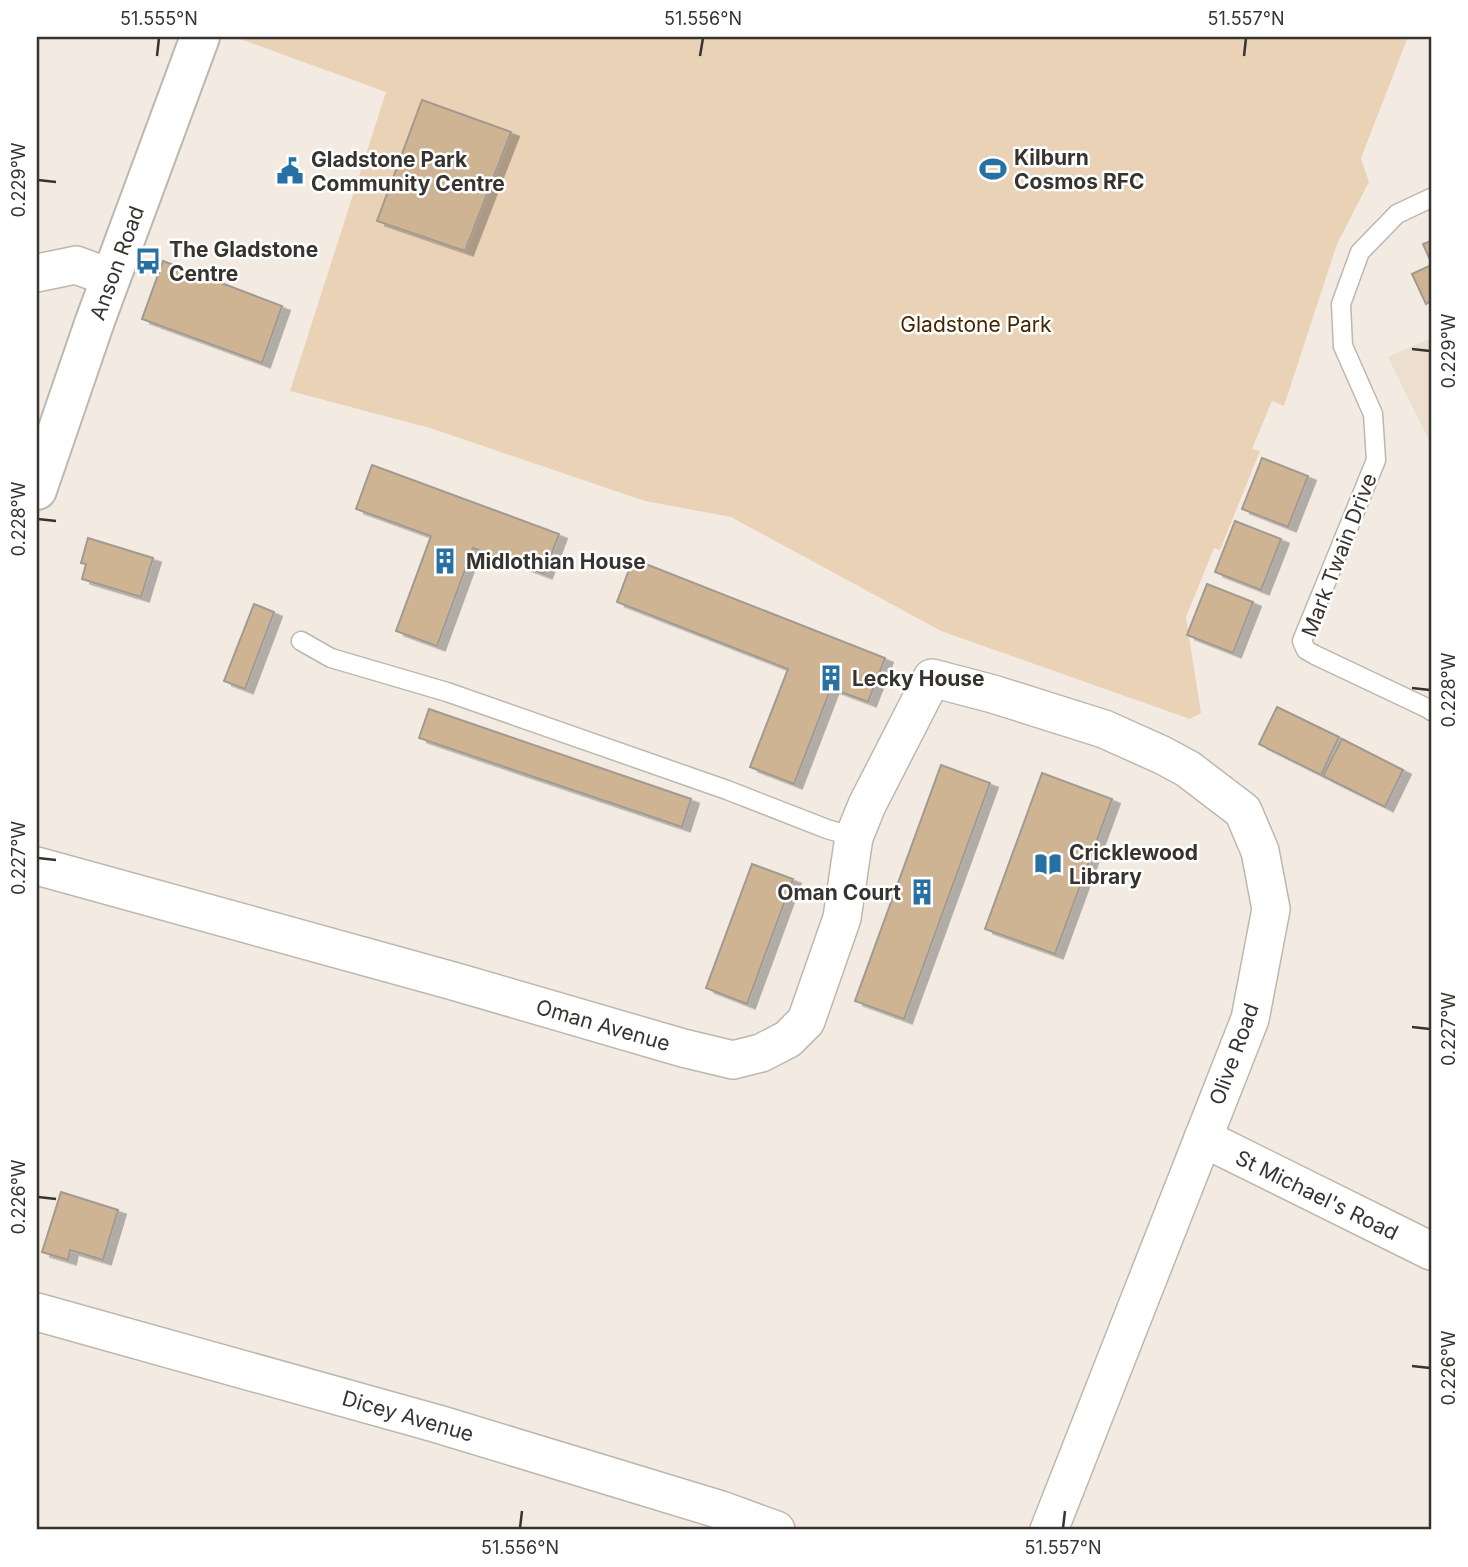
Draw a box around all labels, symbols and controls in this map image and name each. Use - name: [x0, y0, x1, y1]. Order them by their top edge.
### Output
- text: 51.555°N: [120, 8, 198, 29]
- text: 51.556°N: [664, 8, 742, 29]
- text: 51.557°N: [1207, 8, 1285, 29]
- text: 0.229°W: [8, 142, 29, 218]
- place label: Kilburn Cosmos RFC: [1014, 145, 1145, 194]
- place label: Gladstone Park Community Centre: [311, 147, 505, 196]
- sports icon: Kilburn Cosmos RFC: [978, 154, 1008, 184]
- public building icon: Gladstone Park Community Centre: [275, 156, 305, 186]
- street label: Anson Road: [85, 203, 149, 323]
- place label: The Gladstone Centre: [169, 237, 318, 286]
- bus stop icon: The Gladstone Centre: [133, 246, 163, 276]
- park label: Gladstone Park: [900, 312, 1052, 337]
- text: 0.229°W: [1438, 313, 1459, 389]
- street label: Mark Twain Drive: [1296, 470, 1382, 640]
- text: 0.228°W: [8, 481, 29, 556]
- building icon: Midlothian House: [430, 546, 460, 576]
- place label: Midlothian House: [466, 549, 646, 574]
- text: 0.228°W: [1438, 652, 1459, 727]
- building icon: Lecky House: [816, 663, 846, 693]
- place label: Lecky House: [852, 666, 985, 691]
- text: 0.227°W: [8, 821, 29, 895]
- place label: Cricklewood Library: [1069, 840, 1198, 889]
- library icon: Cricklewood Library: [1033, 849, 1063, 879]
- building icon: Oman Court: [907, 877, 937, 907]
- place label: Oman Court: [777, 880, 901, 905]
- text: 0.227°W: [1438, 992, 1459, 1066]
- street label: Oman Avenue: [533, 994, 673, 1056]
- street label: Olive Road: [1204, 1000, 1264, 1108]
- street label: St Michael's Road: [1232, 1145, 1402, 1245]
- text: 0.226°W: [8, 1159, 29, 1235]
- text: 0.226°W: [1438, 1330, 1459, 1406]
- street label: Dicey Avenue: [339, 1385, 477, 1447]
- text: 51.556°N: [481, 1537, 559, 1558]
- text: 51.557°N: [1024, 1537, 1102, 1558]

